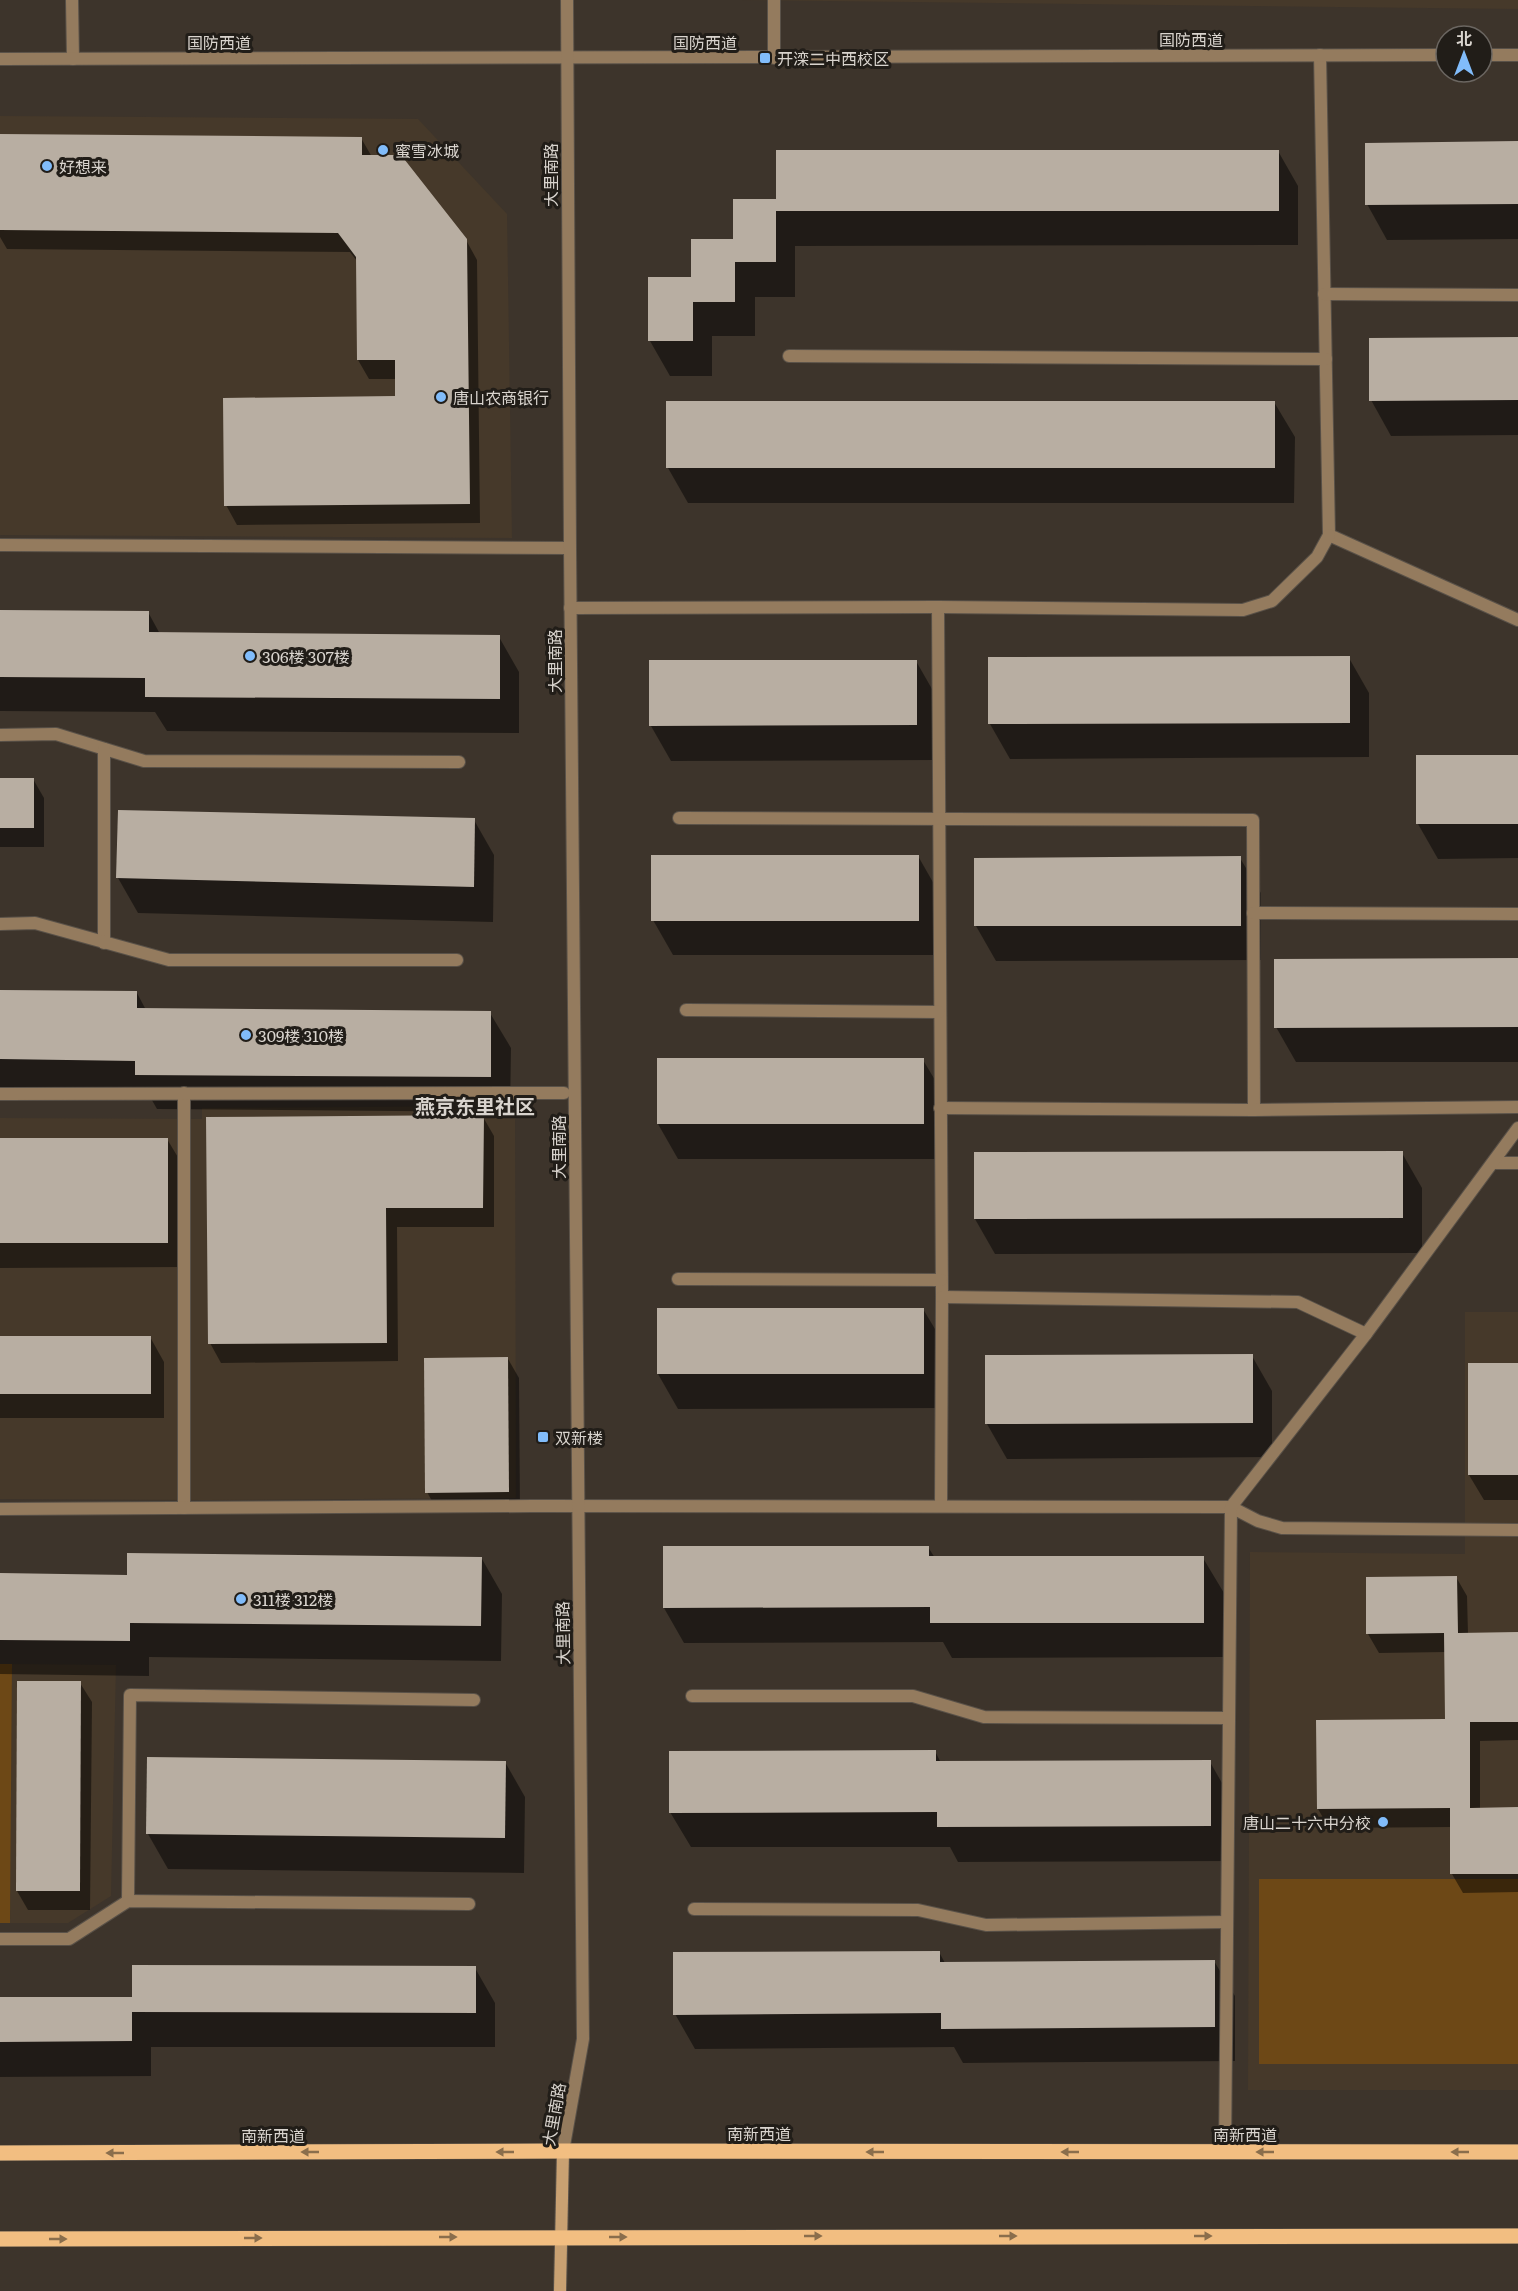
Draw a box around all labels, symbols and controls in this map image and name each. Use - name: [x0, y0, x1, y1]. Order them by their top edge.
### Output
- north arrow: [1434, 24, 1494, 84]
- text: 北: [1456, 26, 1472, 50]
- street label: 国防西道: [1159, 27, 1223, 51]
- street label: 国防西道: [187, 30, 251, 54]
- street label: 国防西道: [673, 30, 737, 54]
- place label: 开滦二中西校区: [777, 46, 889, 70]
- marker: 开滦二中西校区: [758, 51, 772, 65]
- place label: 蜜雪冰城: [395, 138, 459, 162]
- marker: 蜜雪冰城: [376, 143, 390, 157]
- street label: 大里南路: [538, 143, 562, 207]
- place label: 好想来: [59, 154, 107, 178]
- marker: 好想来: [40, 159, 54, 173]
- place label: 唐山农商银行: [453, 385, 549, 409]
- marker: 唐山农商银行: [434, 390, 448, 404]
- street label: 大里南路: [542, 629, 566, 693]
- place label: 306楼 307楼: [262, 644, 350, 668]
- marker: 306楼 307楼: [243, 649, 257, 663]
- place label: 309楼 310楼: [258, 1023, 344, 1047]
- marker: 309楼 310楼: [239, 1028, 253, 1042]
- district label: 燕京东里社区: [415, 1090, 535, 1120]
- street label: 大里南路: [546, 1115, 570, 1179]
- place label: 双新楼: [555, 1425, 603, 1449]
- marker: 双新楼: [536, 1430, 550, 1444]
- place label: 311楼 312楼: [253, 1587, 333, 1611]
- marker: 311楼 312楼: [234, 1592, 248, 1606]
- street label: 大里南路: [549, 1601, 575, 1665]
- place label: 唐山二十六中分校: [1243, 1810, 1371, 1834]
- marker: 唐山二十六中分校: [1376, 1815, 1390, 1829]
- street label: 大里南路: [536, 2080, 570, 2148]
- street label: 南新西道: [727, 2121, 791, 2145]
- street label: 南新西道: [1213, 2122, 1277, 2146]
- street label: 南新西道: [241, 2123, 305, 2147]
- one-way arrow: [495, 2147, 514, 2157]
- one-way arrow: [865, 2147, 884, 2157]
- one-way arrow: [1060, 2147, 1079, 2157]
- one-way arrow: [1255, 2147, 1274, 2157]
- one-way arrow: [1450, 2147, 1469, 2157]
- one-way arrow: [105, 2148, 124, 2158]
- one-way arrow: [300, 2148, 319, 2157]
- one-way arrow: [804, 2231, 823, 2241]
- one-way arrow: [999, 2231, 1018, 2241]
- one-way arrow: [1194, 2231, 1213, 2241]
- one-way arrow: [439, 2232, 458, 2242]
- one-way arrow: [609, 2232, 628, 2242]
- one-way arrow: [244, 2233, 263, 2243]
- one-way arrow: [49, 2234, 68, 2244]

